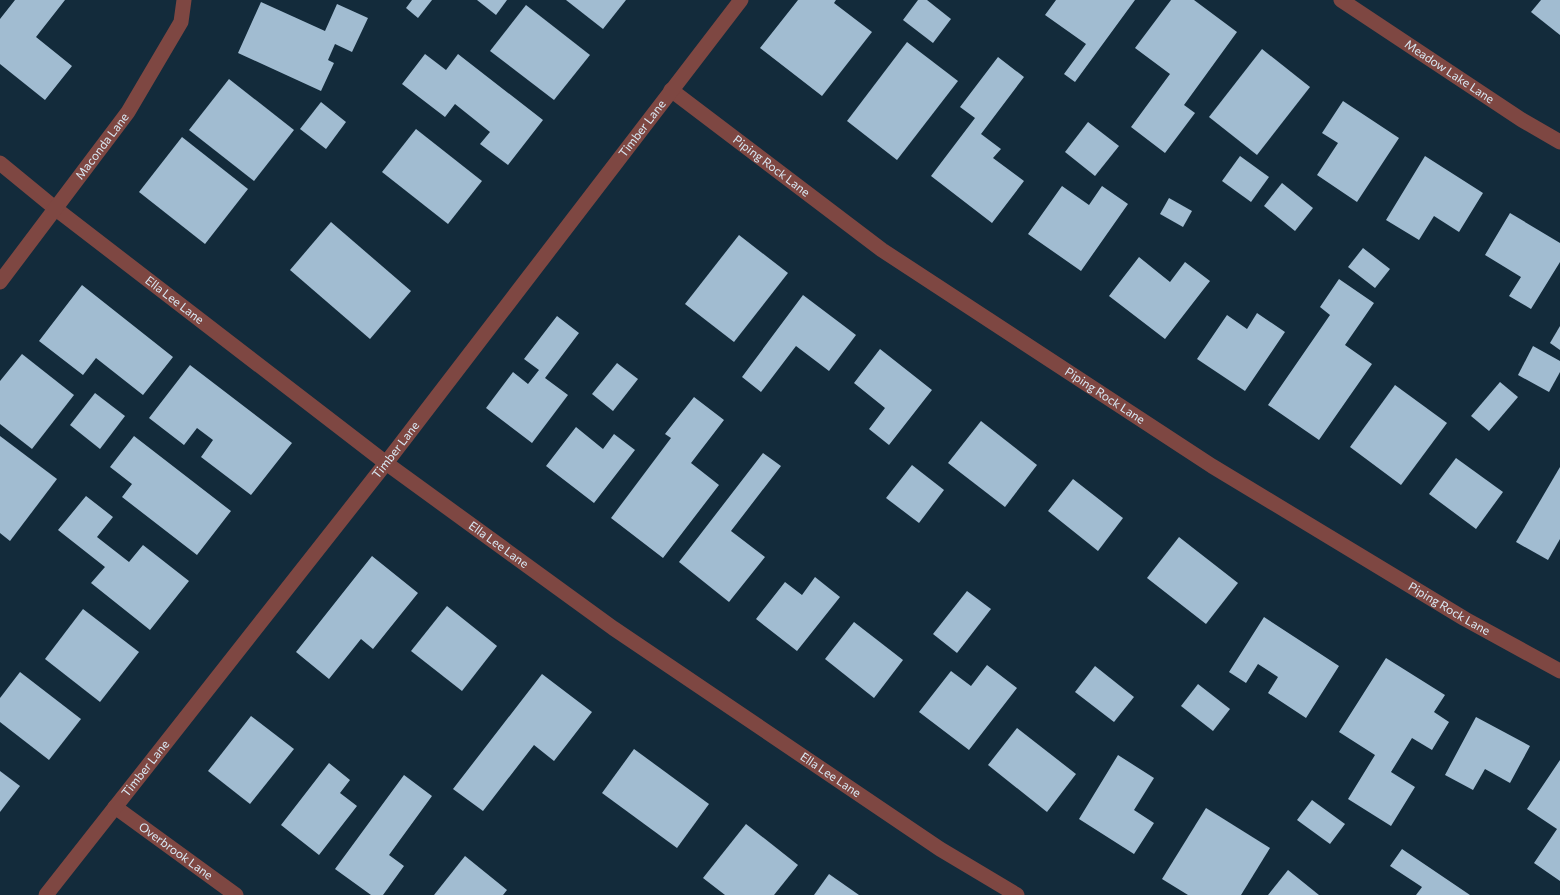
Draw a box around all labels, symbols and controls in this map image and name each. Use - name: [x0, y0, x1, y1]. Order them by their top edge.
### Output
- street label: Meadow Lake Lane: [1403, 36, 1497, 106]
- street label: Timber Lane: [615, 97, 668, 159]
- street label: Maconda Lane: [72, 110, 131, 182]
- street label: Piping Rock Lane: [731, 132, 813, 199]
- street label: Ella Lee Lane: [143, 272, 207, 326]
- street label: Piping Rock Lane: [1063, 364, 1148, 426]
- street label: Timber Lane: [369, 418, 421, 481]
- street label: Ella Lee Lane: [467, 518, 532, 570]
- street label: Piping Rock Lane: [1406, 578, 1493, 637]
- street label: Timber Lane: [118, 737, 171, 799]
- street label: Ella Lee Lane: [798, 749, 864, 800]
- street label: Overbrook Lane: [136, 819, 216, 882]

